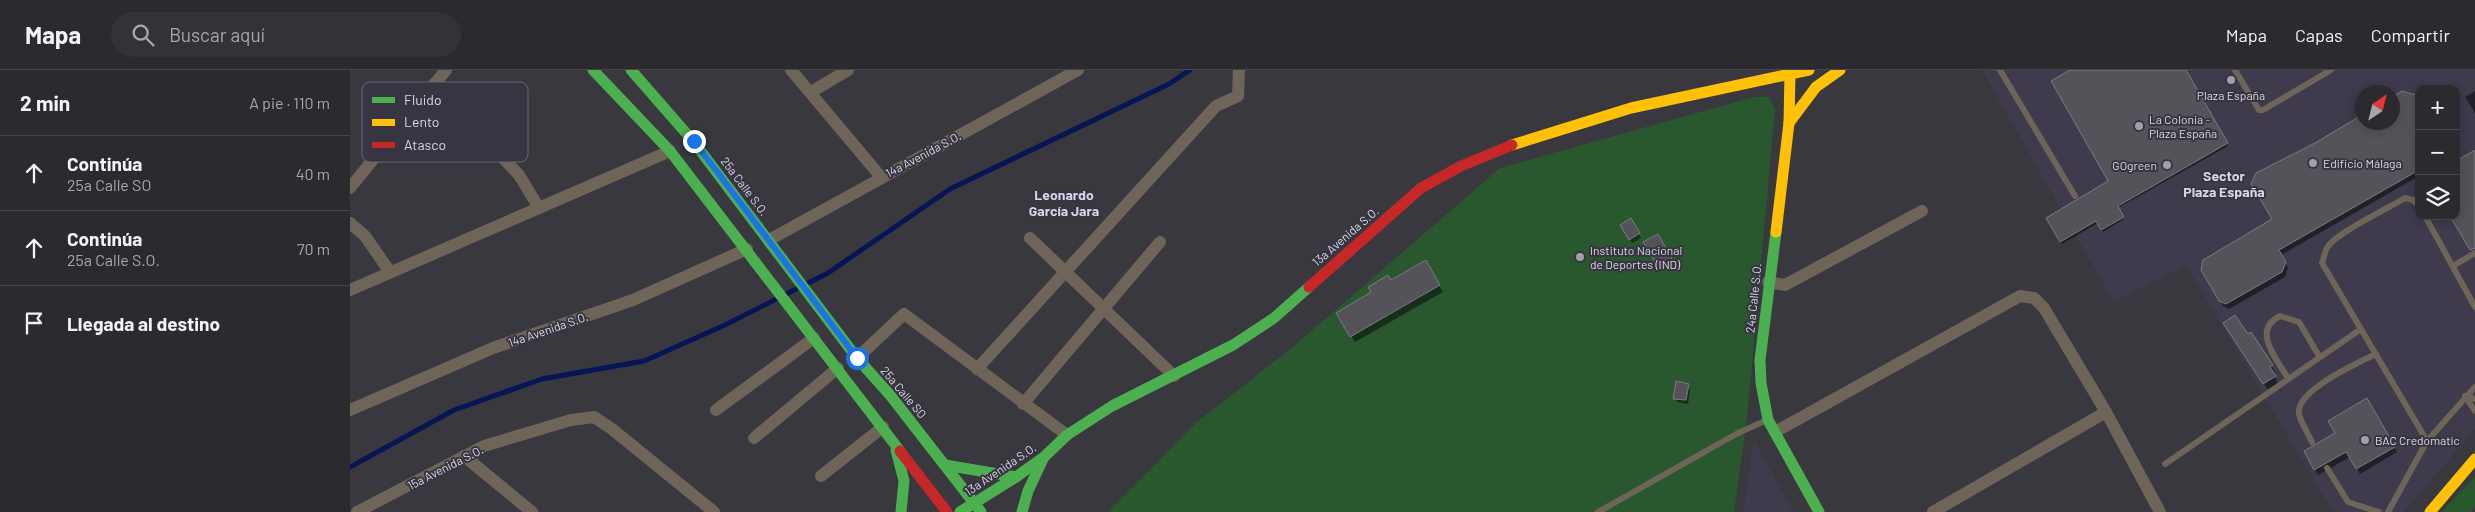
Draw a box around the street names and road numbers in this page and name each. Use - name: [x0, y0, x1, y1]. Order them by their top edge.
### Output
- street label: 14a Avenida S.O.: [883, 128, 963, 180]
- street label: 25a Calle S.O.: [718, 154, 772, 218]
- street label: 13a Avenida S.O.: [1309, 203, 1381, 269]
- street label: 24a Calle S.O.: [1742, 262, 1764, 334]
- street label: 14a Avenida S.O.: [506, 309, 590, 349]
- street label: 25a Calle SO: [878, 363, 930, 421]
- street label: 13a Avenida S.O.: [962, 440, 1038, 498]
- street label: 15a Avenida S.O.: [405, 442, 485, 492]

